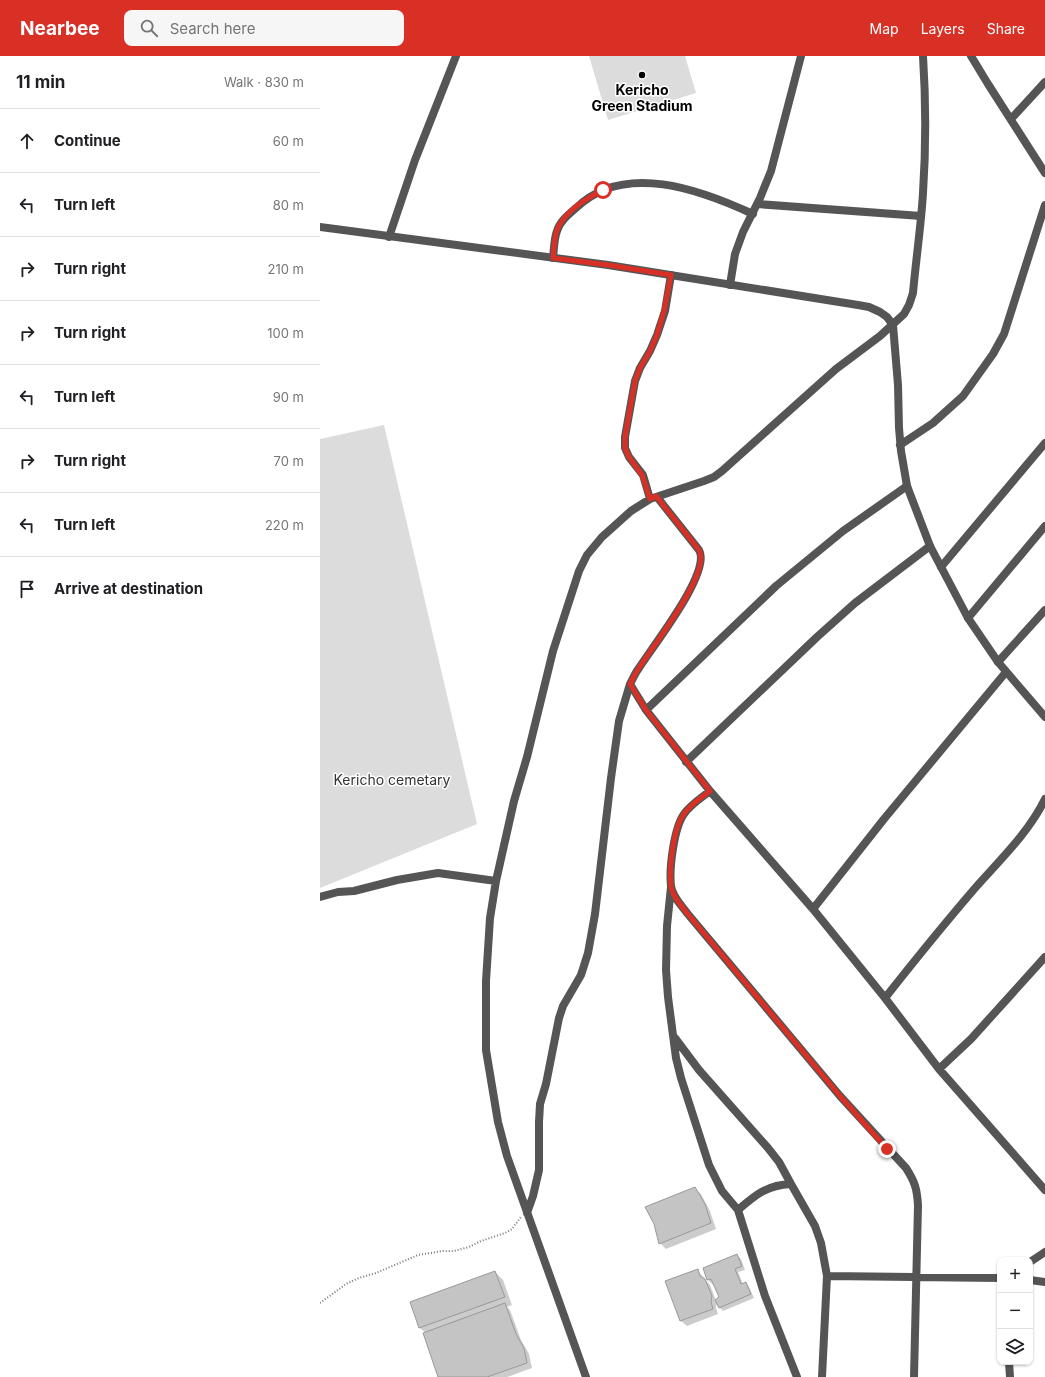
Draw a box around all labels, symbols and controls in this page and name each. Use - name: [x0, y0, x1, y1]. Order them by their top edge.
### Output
- search box: [124, 10, 404, 46]
- text: Nearbee: [20, 17, 100, 40]
- icon: search: [138, 17, 160, 39]
- text: Search here: [170, 19, 255, 38]
- text: Map: [870, 20, 899, 37]
- text: Layers: [921, 20, 965, 37]
- text: Share: [987, 20, 1025, 37]
- marker: Kericho Green Stadium: [637, 70, 647, 80]
- text: 11 min: [16, 72, 65, 92]
- text: Walk · 830 m: [224, 74, 304, 90]
- place label: Kericho Green Stadium: [591, 81, 693, 114]
- icon: ahead: [16, 130, 38, 152]
- text: Continue: [54, 131, 121, 150]
- text: 60 m: [273, 133, 304, 149]
- route start: [594, 181, 612, 199]
- icon: left: [16, 194, 38, 216]
- text: Turn left: [54, 195, 115, 214]
- text: 80 m: [273, 197, 304, 213]
- icon: right: [16, 258, 38, 280]
- text: Turn right: [54, 259, 126, 278]
- text: 210 m: [268, 261, 304, 277]
- icon: right: [16, 322, 38, 344]
- text: Turn right: [54, 323, 126, 342]
- text: 100 m: [267, 325, 304, 341]
- icon: left: [16, 386, 38, 408]
- text: Turn left: [54, 387, 115, 406]
- text: 90 m: [273, 389, 304, 405]
- icon: right: [16, 450, 38, 472]
- text: Turn right: [54, 451, 126, 470]
- text: 70 m: [274, 453, 304, 469]
- icon: left: [16, 514, 38, 536]
- text: Turn left: [54, 515, 115, 534]
- text: 220 m: [265, 517, 304, 533]
- icon: arrive: [16, 578, 38, 600]
- text: Arrive at destination: [54, 579, 203, 598]
- park label: Kericho cemetary: [334, 771, 451, 788]
- route end: [878, 1140, 896, 1158]
- map controls: [997, 1257, 1033, 1365]
- button: +: [997, 1257, 1033, 1293]
- button: −: [997, 1293, 1033, 1329]
- button: layers: [997, 1329, 1033, 1365]

